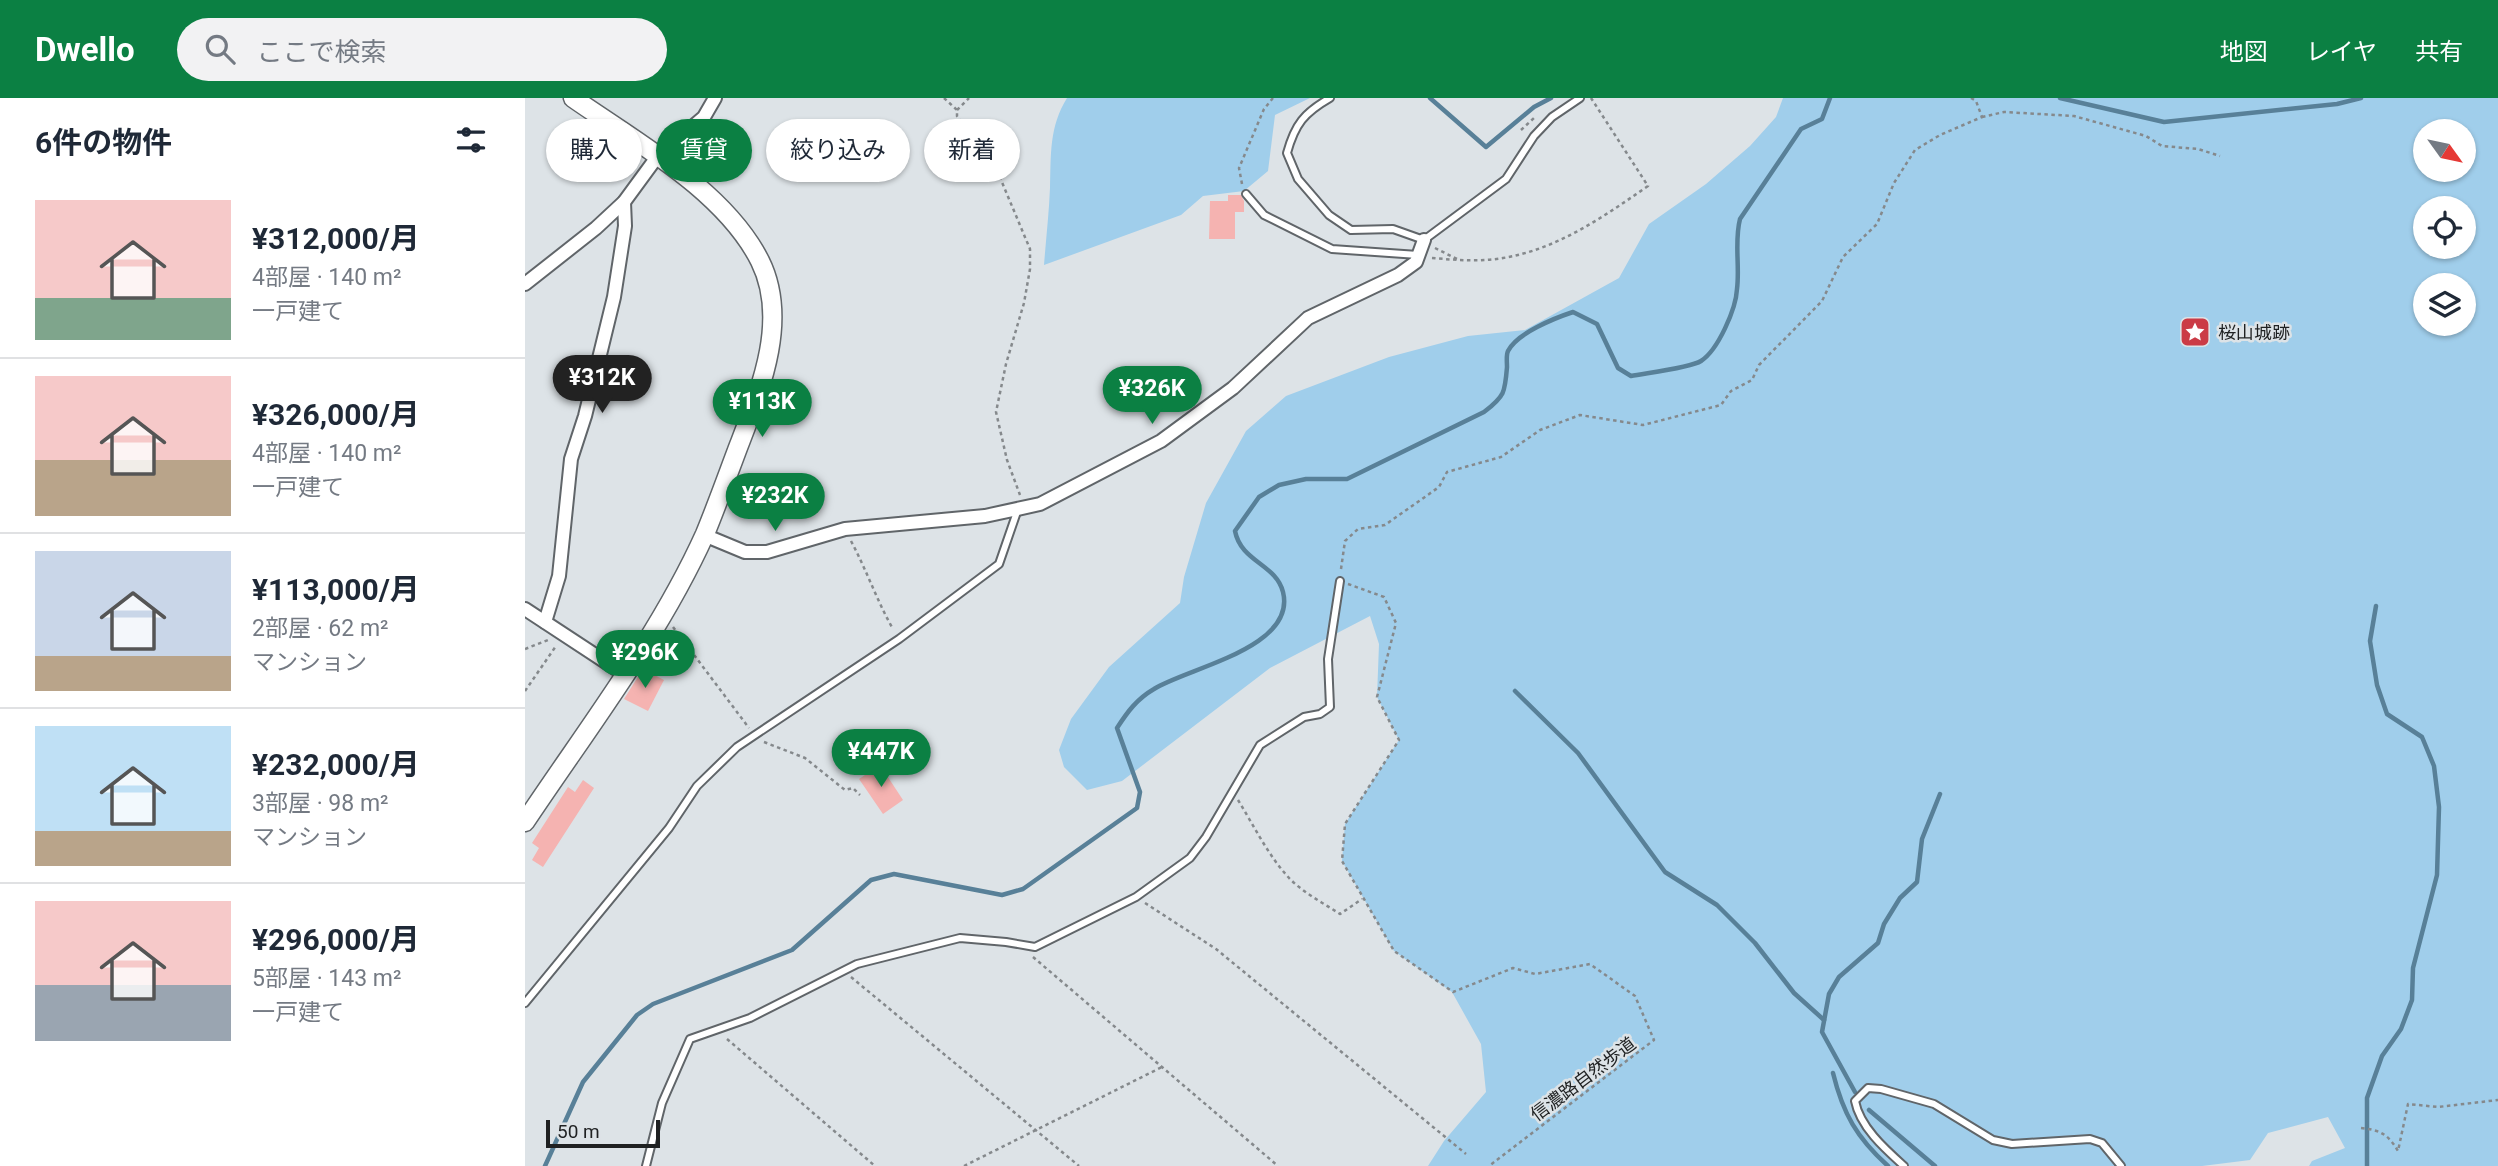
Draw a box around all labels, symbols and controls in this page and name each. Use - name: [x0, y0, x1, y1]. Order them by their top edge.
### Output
- search box: [177, 18, 667, 81]
- text: Dwello: [35, 30, 135, 69]
- icon: search: [201, 30, 239, 68]
- text: ここで検索: [257, 37, 387, 67]
- text: 地図: [2220, 38, 2268, 66]
- text: レイヤ: [2306, 38, 2377, 66]
- text: 共有: [2415, 38, 2463, 66]
- chip: 購入: [546, 119, 642, 182]
- chip: 賃貸: [656, 119, 752, 182]
- chip: 絞り込み: [766, 119, 910, 182]
- chip: 新着: [924, 119, 1020, 182]
- north arrow: [2413, 119, 2476, 182]
- map controls: [2413, 119, 2476, 336]
- icon: filters: [452, 121, 490, 159]
- text: 6件の物件: [35, 125, 172, 160]
- button: locate: [2413, 196, 2476, 259]
- text: ¥312,000/月: [252, 221, 420, 256]
- icon: home: [91, 228, 175, 312]
- text: 4部屋 · 140 m²: [252, 264, 401, 291]
- button: layers: [2413, 273, 2476, 336]
- text: 一戸建て: [252, 298, 344, 325]
- place icon: 桜山城跡: [2178, 315, 2212, 349]
- place label: 桜山城跡: [2218, 322, 2290, 343]
- pin: ¥312K: [553, 356, 651, 415]
- text: ¥312K: [569, 364, 635, 391]
- pin: ¥326K: [1103, 366, 1201, 426]
- text: ¥326K: [1119, 375, 1185, 402]
- pin: ¥113K: [713, 380, 811, 439]
- text: ¥113K: [729, 388, 795, 415]
- text: ¥326,000/月: [252, 397, 420, 432]
- icon: home: [91, 404, 175, 488]
- text: 4部屋 · 140 m²: [252, 440, 401, 467]
- text: 一戸建て: [252, 474, 344, 501]
- pin: ¥232K: [726, 474, 824, 533]
- text: ¥232K: [742, 482, 808, 509]
- text: ¥113,000/月: [252, 572, 420, 607]
- icon: home: [91, 579, 175, 663]
- text: 2部屋 · 62 m²: [252, 615, 389, 642]
- pin: ¥296K: [596, 630, 694, 690]
- text: ¥296K: [612, 639, 678, 666]
- text: マンション: [252, 649, 367, 676]
- pin: ¥447K: [832, 730, 930, 789]
- text: ¥447K: [848, 738, 914, 765]
- text: ¥232,000/月: [252, 747, 420, 782]
- icon: home: [91, 754, 175, 838]
- text: 3部屋 · 98 m²: [252, 790, 389, 817]
- text: マンション: [252, 824, 367, 851]
- text: ¥296,000/月: [252, 922, 420, 957]
- icon: home: [91, 929, 175, 1013]
- text: 5部屋 · 143 m²: [252, 965, 401, 992]
- text: 一戸建て: [252, 999, 344, 1026]
- street label: 信濃路自然歩道: [1526, 1033, 1640, 1125]
- scale bar: [546, 1117, 660, 1149]
- text: 50 m: [557, 1120, 600, 1143]

